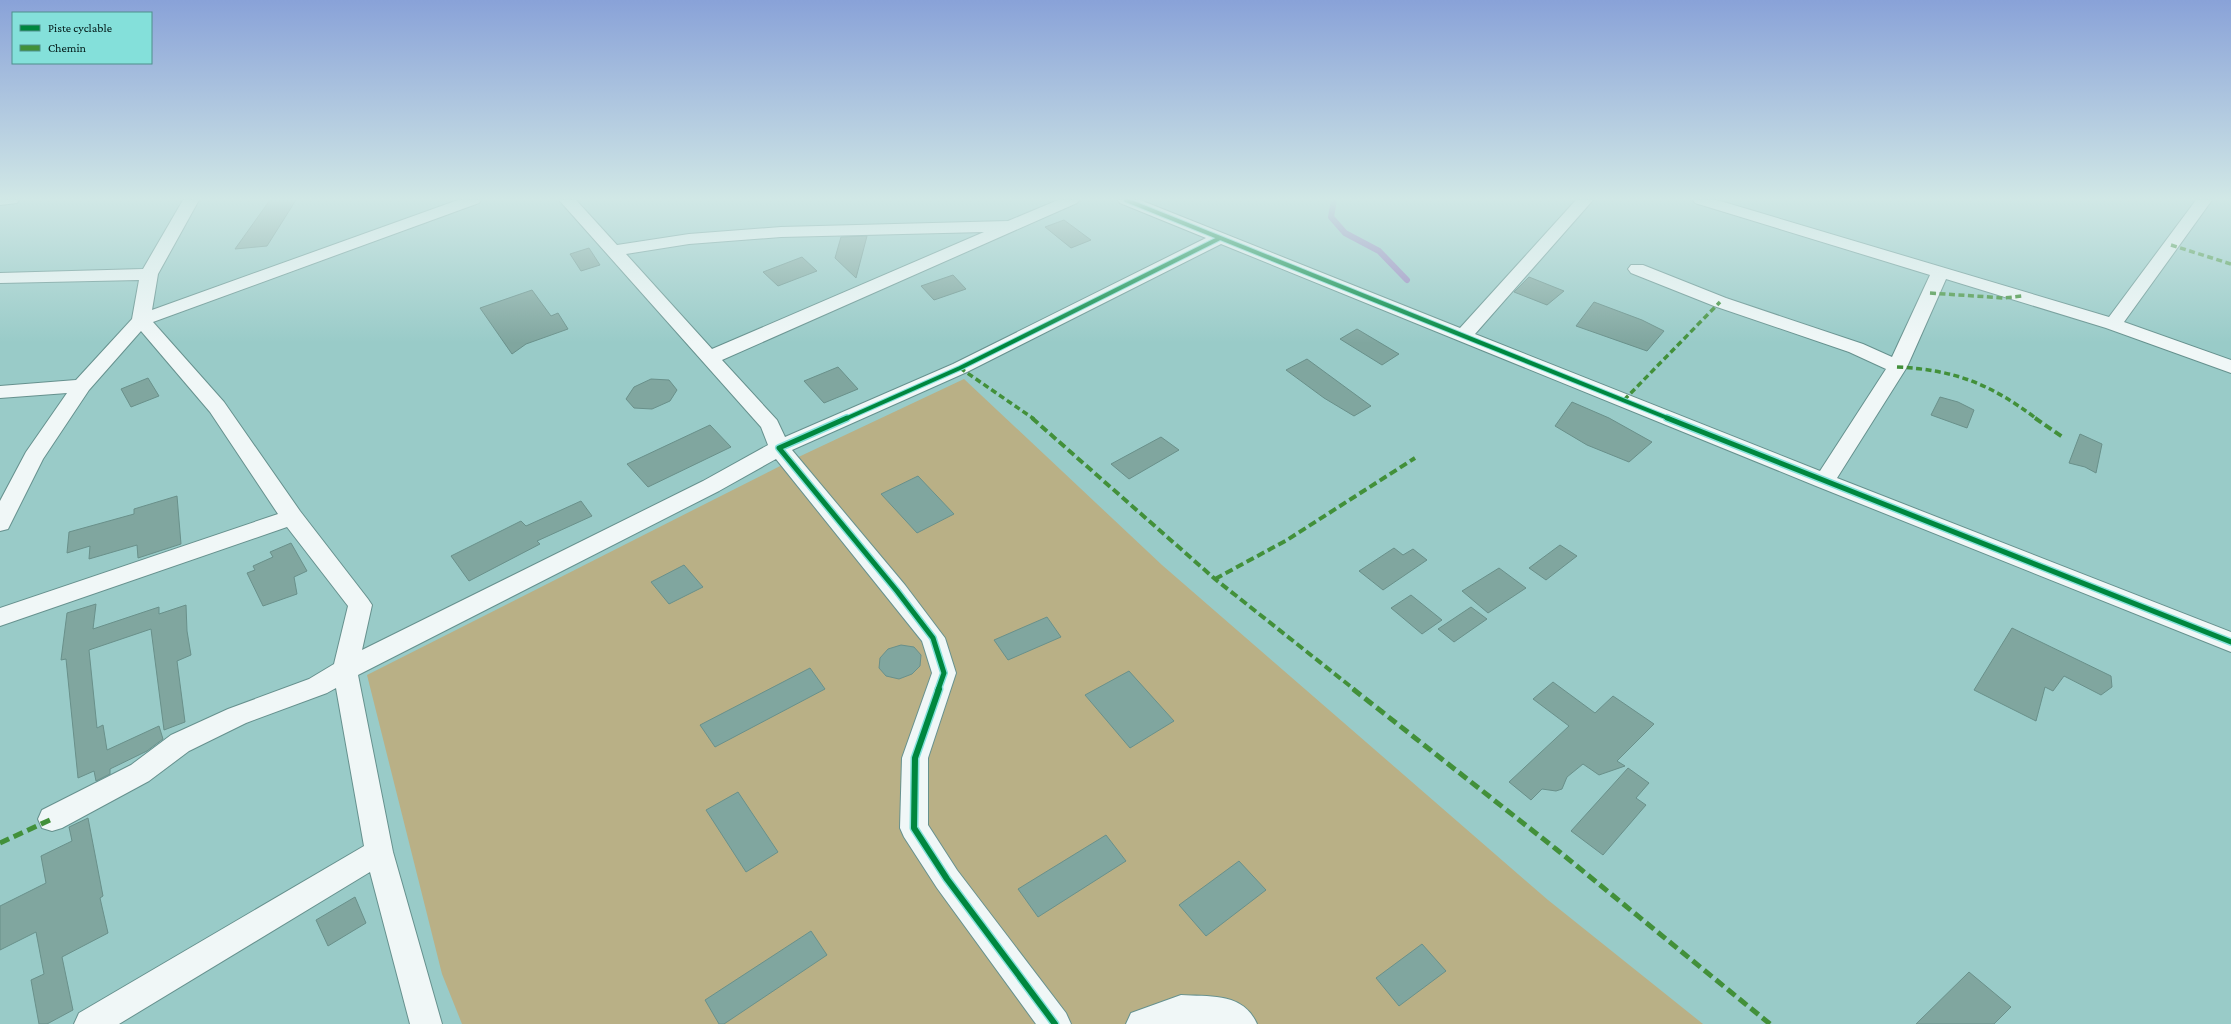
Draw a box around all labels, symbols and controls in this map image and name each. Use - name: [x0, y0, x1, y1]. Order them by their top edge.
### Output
- legend: [12, 12, 152, 64]
- text: Piste cyclable: [48, 21, 112, 35]
- text: Chemin: [48, 41, 87, 55]

